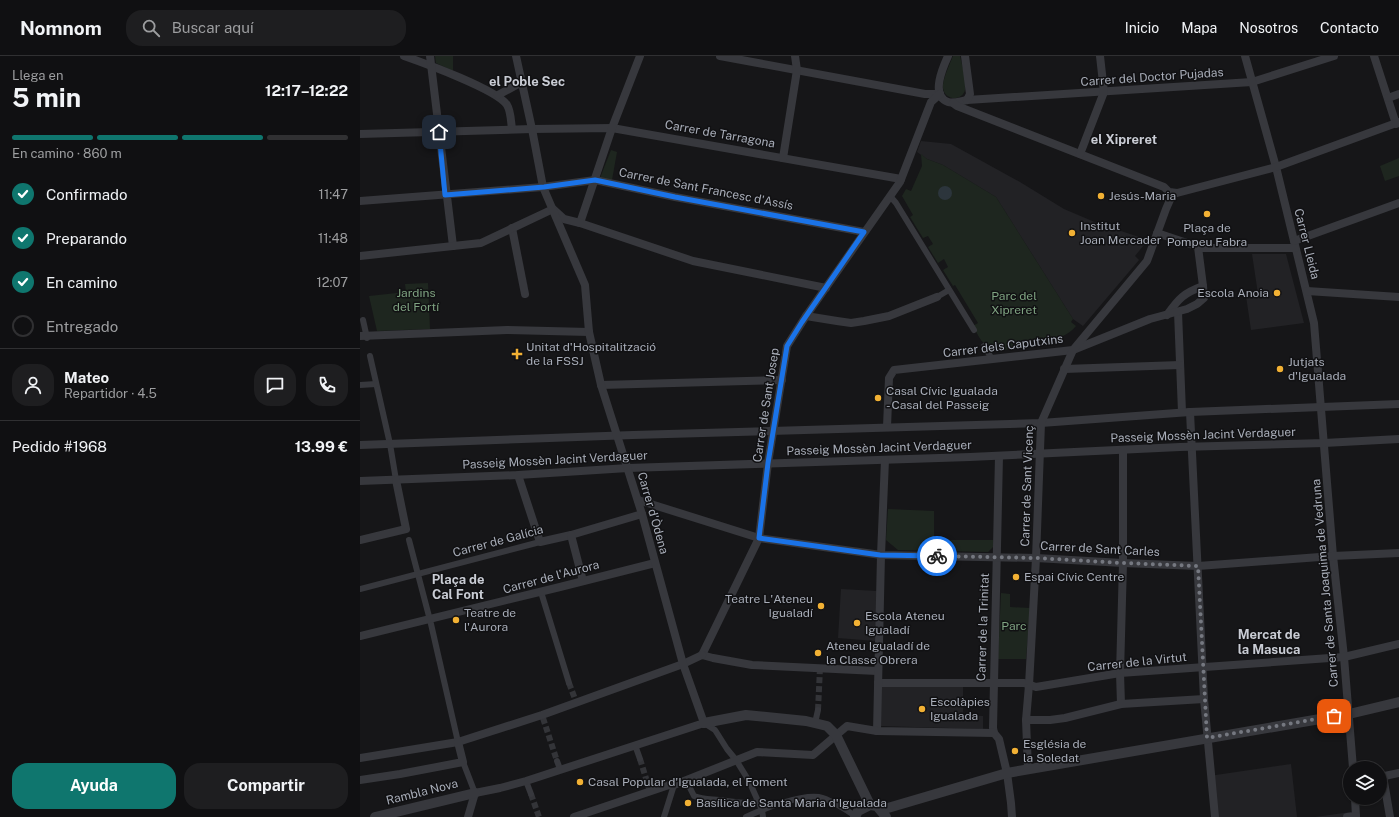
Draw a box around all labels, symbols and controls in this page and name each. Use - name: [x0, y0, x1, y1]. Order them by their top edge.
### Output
- search box: [126, 10, 406, 46]
- text: Nomnom: [20, 17, 102, 39]
- icon: search: [140, 17, 162, 39]
- text: Buscar aquí: [172, 19, 254, 36]
- text: Inicio: [1125, 20, 1159, 36]
- text: Mapa: [1181, 20, 1217, 36]
- text: Nosotros: [1239, 20, 1298, 36]
- text: Contacto: [1320, 20, 1379, 36]
- street label: Carrer del Doctor Pujadas: [1080, 65, 1224, 89]
- text: Llega en: [12, 68, 63, 83]
- district label: el Poble Sec: [489, 74, 565, 89]
- text: 5 min: [12, 82, 81, 113]
- text: 12:17–12:22: [265, 82, 348, 99]
- pin: [422, 115, 456, 149]
- street label: Carrer de Tarragona: [664, 117, 776, 151]
- icon: home: [428, 121, 450, 143]
- district label: el Xipreret: [1091, 132, 1157, 147]
- text: En camino · 860 m: [12, 146, 122, 161]
- street label: Carrer de Sant Francesc d'Assís: [618, 165, 794, 213]
- icon: check: [12, 183, 34, 205]
- text: Confirmado: [46, 186, 127, 203]
- text: 11:47: [319, 187, 348, 202]
- place label: Jesús-Maria: [1109, 189, 1176, 203]
- marker: Jesús-Maria: [1096, 191, 1106, 201]
- street label: Carrer Lleida: [1291, 207, 1323, 281]
- marker: Plaça de Pompeu Fabra: [1202, 209, 1212, 219]
- place label: Institut Joan Mercader: [1080, 219, 1162, 247]
- place label: Plaça de Pompeu Fabra: [1167, 221, 1247, 249]
- icon: check: [12, 227, 34, 249]
- marker: Institut Joan Mercader: [1067, 228, 1077, 238]
- text: Preparando: [46, 230, 127, 247]
- text: 11:48: [318, 231, 348, 246]
- icon: check: [12, 271, 34, 293]
- text: En camino: [46, 274, 118, 291]
- text: 12:07: [317, 275, 348, 290]
- park label: Jardins del Fortí: [393, 286, 440, 314]
- place label: Escola Anoia: [1197, 286, 1269, 300]
- marker: Escola Anoia: [1272, 288, 1282, 298]
- park label: Parc del Xipreret: [991, 289, 1037, 317]
- text: Entregado: [46, 318, 118, 335]
- street label: Carrer dels Caputxins: [942, 332, 1064, 360]
- place label: Unitat d'Hospitalització de la FSSJ: [526, 340, 656, 368]
- street label: Carrer de Sant Josep: [750, 347, 782, 463]
- marker: Unitat d'Hospitalització de la FSSJ: [511, 348, 523, 360]
- place label: Jutjats d'Igualada: [1288, 355, 1346, 383]
- button: person: [12, 364, 54, 406]
- button: chat: [254, 364, 296, 406]
- button: phone: [306, 364, 348, 406]
- marker: Jutjats d'Igualada: [1275, 364, 1285, 374]
- text: Mateo: [64, 369, 109, 386]
- place label: Casal Cívic Igualada - Casal del Passeig: [886, 384, 998, 412]
- text: Repartidor · 4.5: [64, 386, 157, 401]
- marker: Casal Cívic Igualada - Casal del Passeig: [873, 393, 883, 403]
- street label: Carrer de Sant Vicenç: [1018, 425, 1036, 547]
- street label: Passeig Mossèn Jacint Verdaguer: [1110, 425, 1296, 445]
- text: Pedido #1968: [12, 438, 107, 455]
- text: 13.99 €: [295, 438, 348, 455]
- street label: Passeig Mossèn Jacint Verdaguer: [786, 438, 972, 458]
- street label: Passeig Mossèn Jacint Verdaguer: [462, 448, 648, 472]
- street label: Carrer d'Òdena: [635, 470, 671, 556]
- street label: Carrer de Santa Joaquima de Vedruna: [1309, 478, 1341, 688]
- street label: Carrer de Galícia: [451, 522, 545, 560]
- courier: [917, 536, 957, 576]
- street label: Carrer de Sant Carles: [1040, 539, 1160, 559]
- icon: bike: [926, 545, 948, 567]
- street label: Carrer de l'Aurora: [501, 557, 601, 597]
- place label: Espai Cívic Centre: [1024, 570, 1125, 584]
- district label: Plaça de Cal Font: [432, 572, 484, 602]
- street label: Carrer de la Trinitat: [974, 572, 992, 681]
- marker: Espai Cívic Centre: [1011, 572, 1021, 582]
- place label: Teatre L'Ateneu Igualadí: [725, 592, 814, 620]
- marker: Teatre L'Ateneu Igualadí: [816, 601, 826, 611]
- place label: Teatre de l'Aurora: [464, 606, 516, 634]
- place label: Escola Ateneu Igualadí: [865, 609, 945, 637]
- marker: Teatre de l'Aurora: [451, 615, 461, 625]
- marker: Escola Ateneu Igualadí: [852, 618, 862, 628]
- park label: Parc: [1001, 619, 1027, 633]
- district label: Mercat de la Masuca: [1238, 627, 1300, 657]
- place label: Ateneu Igualadí de la Classe Obrera: [826, 639, 930, 667]
- marker: Ateneu Igualadí de la Classe Obrera: [813, 648, 823, 658]
- street label: Carrer de la Virtut: [1087, 650, 1188, 674]
- place label: Escolàpies Igualada: [930, 695, 990, 723]
- pin: [1317, 699, 1351, 733]
- marker: Escolàpies Igualada: [917, 704, 927, 714]
- icon: bag: [1323, 705, 1345, 727]
- place label: Església de la Soledat: [1023, 737, 1087, 765]
- marker: Església de la Soledat: [1010, 746, 1020, 756]
- map controls: [1343, 761, 1387, 805]
- button: layers: [1343, 761, 1387, 805]
- button: Ayuda: [12, 763, 176, 809]
- button: Compartir: [184, 763, 348, 809]
- place label: Casal Popular d'Igualada, el Foment: [588, 775, 788, 789]
- street label: Rambla Nova: [385, 776, 459, 808]
- marker: Casal Popular d'Igualada, el Foment: [575, 777, 585, 787]
- place label: Basílica de Santa Maria d'Igualada: [696, 796, 887, 810]
- marker: Basílica de Santa Maria d'Igualada: [683, 798, 693, 808]

